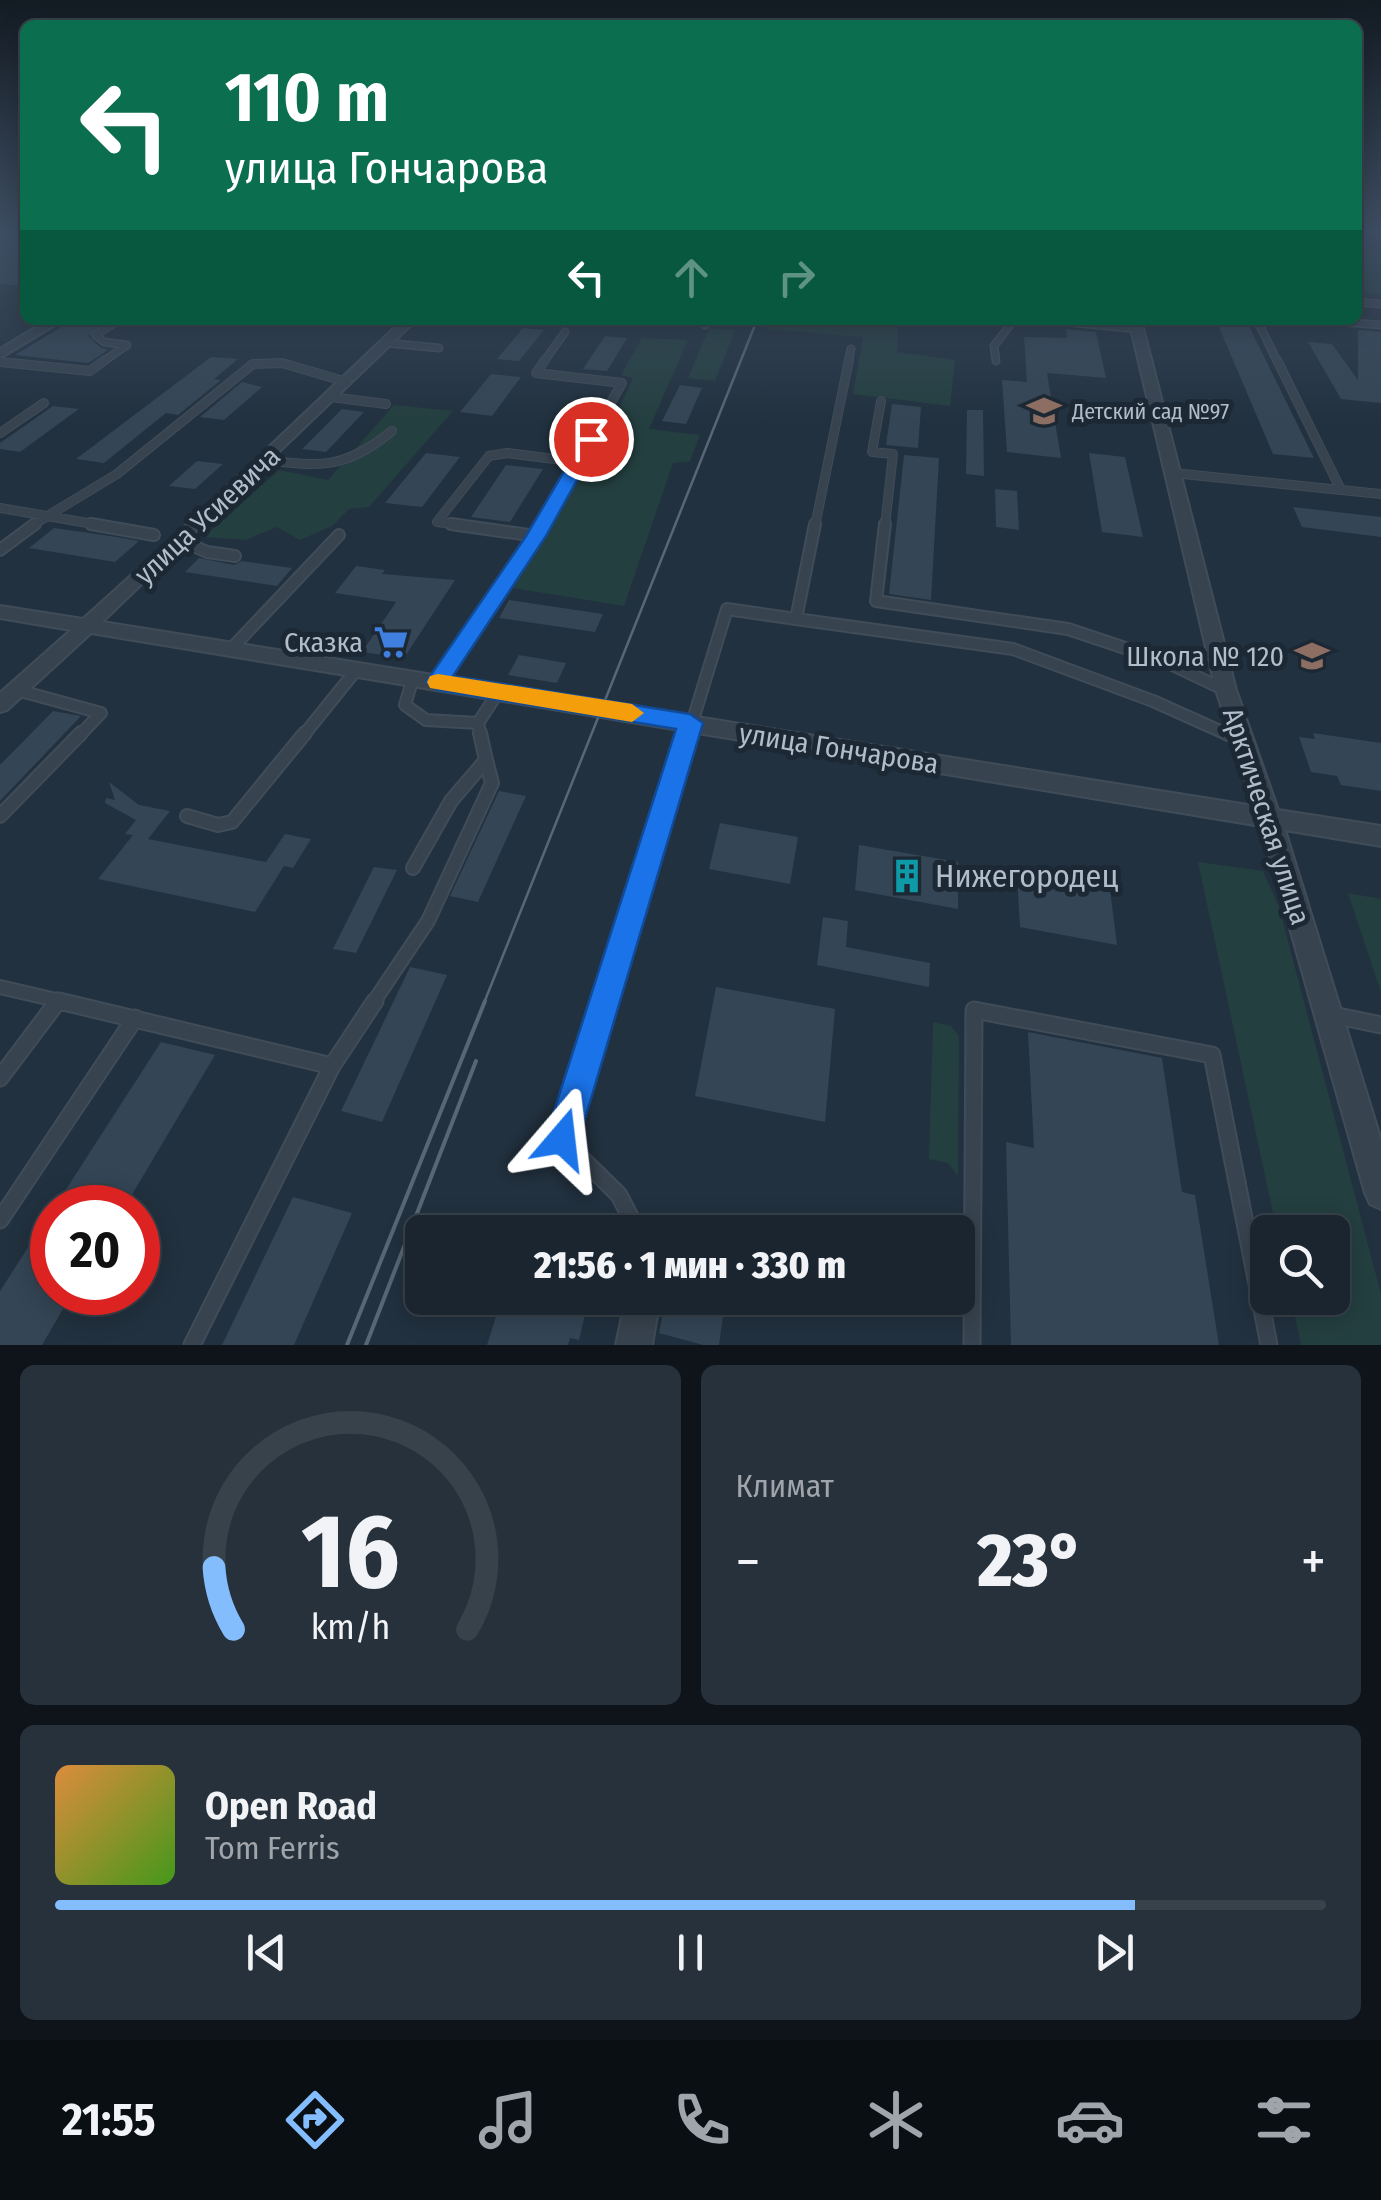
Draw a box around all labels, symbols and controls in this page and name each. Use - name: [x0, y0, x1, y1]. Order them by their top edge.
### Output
- text: 110 m: [225, 56, 389, 140]
- icon: left: [60, 60, 190, 190]
- text: улица Гончарова: [225, 141, 548, 195]
- icon: left: [559, 250, 614, 305]
- icon: ahead: [664, 250, 719, 305]
- icon: right: [769, 250, 824, 305]
- school or university icon: Детский сад №97: [1025, 392, 1063, 430]
- pin: [549, 397, 634, 482]
- place label: Детский сад №97: [1071, 398, 1229, 425]
- icon: arrive: [564, 412, 619, 467]
- street label: улица Усиевича: [128, 440, 287, 591]
- supermarket icon: Сказка: [372, 623, 410, 661]
- place label: Сказка: [284, 626, 363, 659]
- school or university icon: Школа № 120: [1293, 637, 1331, 675]
- place label: Школа № 120: [1126, 640, 1284, 673]
- street label: Арктическая улица: [1216, 704, 1317, 929]
- street label: улица Гончарова: [737, 716, 941, 781]
- building icon: Нижегородец: [888, 857, 926, 895]
- place label: Нижегородец: [935, 857, 1118, 895]
- position arrow: [510, 1087, 614, 1191]
- speed limit sign: 20: [30, 1185, 160, 1315]
- map controls: [1250, 1215, 1350, 1315]
- button: search: [1250, 1215, 1350, 1315]
- text: 21:56 · 1 мин · 330 m: [534, 1242, 846, 1288]
- text: Климат: [736, 1467, 834, 1505]
- text: 16: [301, 1490, 399, 1615]
- text: 23°: [978, 1516, 1084, 1606]
- text: −: [736, 1529, 760, 1595]
- text: +: [1301, 1529, 1326, 1595]
- text: km/h: [310, 1606, 390, 1648]
- text: Open Road: [205, 1783, 377, 1829]
- text: Tom Ferris: [205, 1829, 340, 1867]
- icon: previous: [239, 1925, 294, 1980]
- icon: pause: [663, 1925, 718, 1980]
- icon: next: [1087, 1925, 1142, 1980]
- icon: directions: [280, 2085, 350, 2155]
- icon: music: [473, 2085, 543, 2155]
- icon: phone: [667, 2085, 737, 2155]
- icon: climate: [861, 2085, 931, 2155]
- icon: car: [1055, 2085, 1125, 2155]
- icon: filters: [1249, 2085, 1319, 2155]
- text: 21:55: [62, 2093, 156, 2147]

